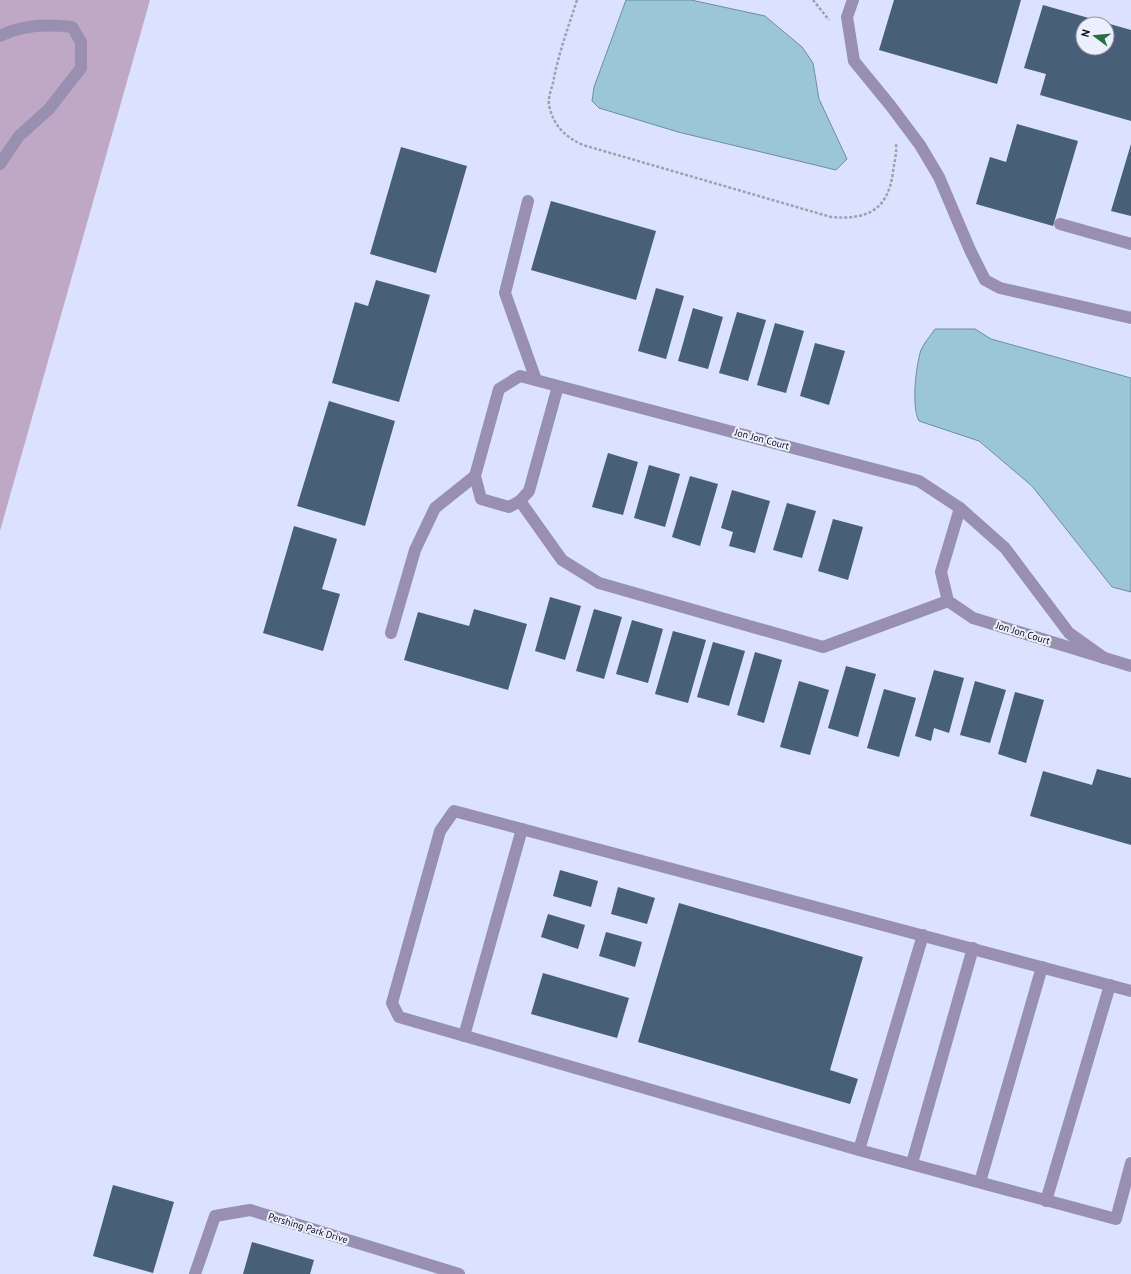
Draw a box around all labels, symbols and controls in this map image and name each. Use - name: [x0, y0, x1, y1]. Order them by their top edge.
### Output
- north arrow: [1075, 16, 1115, 56]
- text: N: [1078, 28, 1093, 39]
- street label: Jon Jon Court: [732, 425, 791, 453]
- street label: Jon Jon Court: [993, 618, 1052, 648]
- street label: Pershing Park Drive: [267, 1210, 349, 1246]

